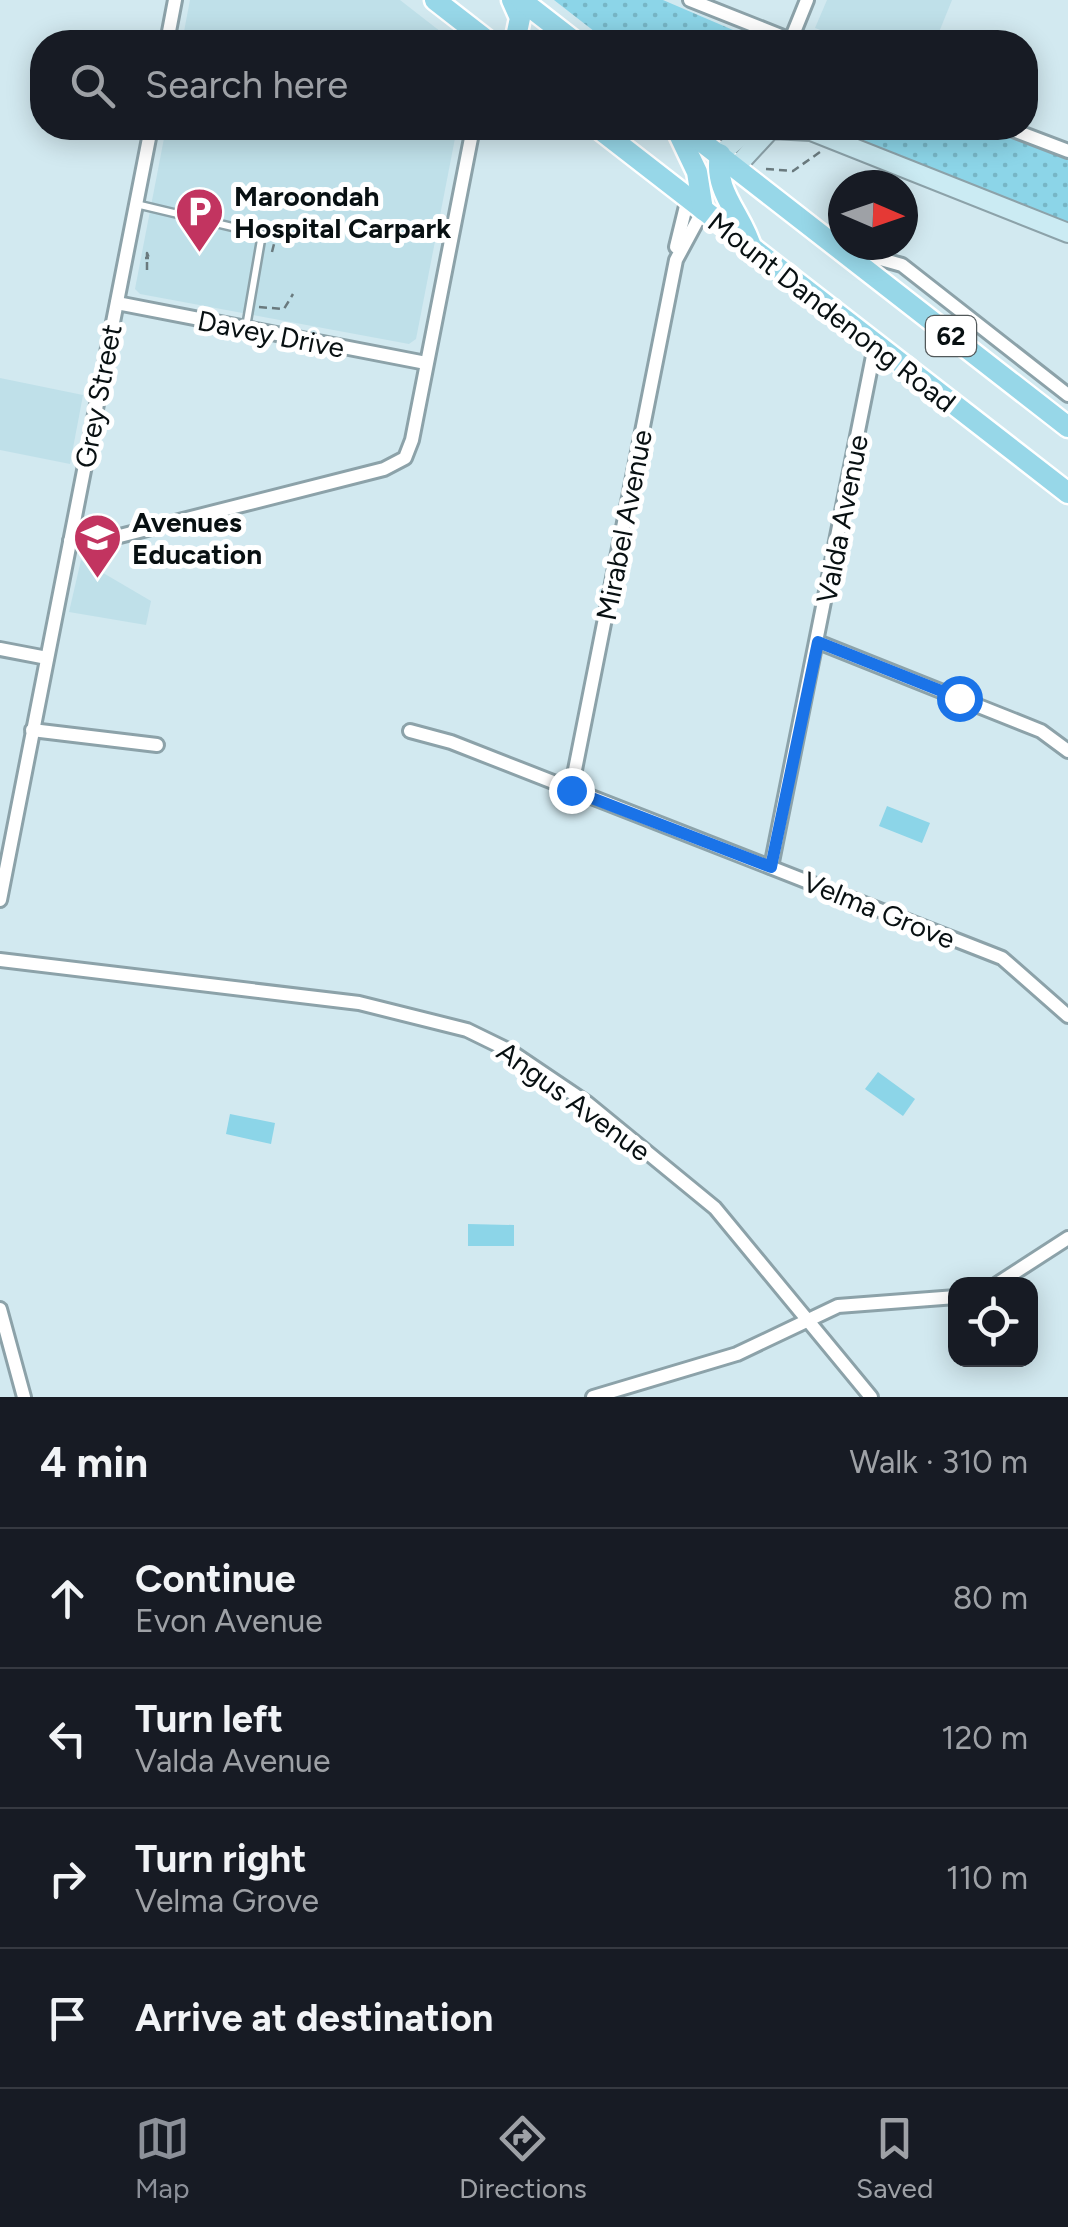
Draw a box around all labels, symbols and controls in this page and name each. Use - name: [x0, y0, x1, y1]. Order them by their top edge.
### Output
- search box: [30, 30, 1038, 140]
- icon: search: [65, 58, 120, 113]
- text: Search here: [145, 62, 348, 108]
- north arrow: [828, 170, 918, 260]
- place label: Maroondah Hospital Carpark: [234, 179, 451, 245]
- parking icon: Maroondah Hospital Carpark: [173, 186, 225, 254]
- street label: Mount Dandenong Road: [701, 205, 963, 419]
- street label: Davey Drive: [195, 303, 347, 365]
- road number: 62: [926, 316, 976, 356]
- street label: Grey Street: [67, 321, 129, 471]
- street label: Mirabel Avenue: [589, 427, 659, 623]
- street label: Valda Avenue: [809, 432, 875, 606]
- place label: Avenues Education: [132, 505, 262, 571]
- school or university icon: Avenues Education: [71, 512, 123, 580]
- route start: [937, 676, 983, 722]
- route end: [549, 768, 595, 814]
- street label: Velma Grove: [798, 864, 960, 956]
- street label: Angus Avenue: [491, 1034, 657, 1168]
- map controls: [948, 1277, 1038, 1367]
- button: locate: [948, 1277, 1038, 1367]
- text: 4 min: [40, 1437, 148, 1488]
- text: Walk · 310 m: [849, 1443, 1028, 1481]
- text: Continue: [135, 1556, 296, 1602]
- icon: ahead: [40, 1571, 95, 1626]
- text: 80 m: [953, 1579, 1028, 1617]
- text: Evon Avenue: [135, 1602, 323, 1640]
- text: Turn left: [135, 1696, 283, 1742]
- icon: left: [40, 1711, 95, 1766]
- text: 120 m: [941, 1719, 1028, 1757]
- text: Valda Avenue: [135, 1742, 330, 1780]
- text: Turn right: [135, 1836, 307, 1882]
- icon: right: [40, 1851, 95, 1906]
- text: 110 m: [946, 1859, 1028, 1897]
- text: Velma Grove: [135, 1882, 319, 1920]
- icon: arrive: [40, 1991, 95, 2046]
- text: Arrive at destination: [135, 1995, 493, 2041]
- tab: Map: [135, 2111, 190, 2205]
- tab: Directions: [459, 2111, 587, 2205]
- tab: Saved: [856, 2111, 933, 2205]

